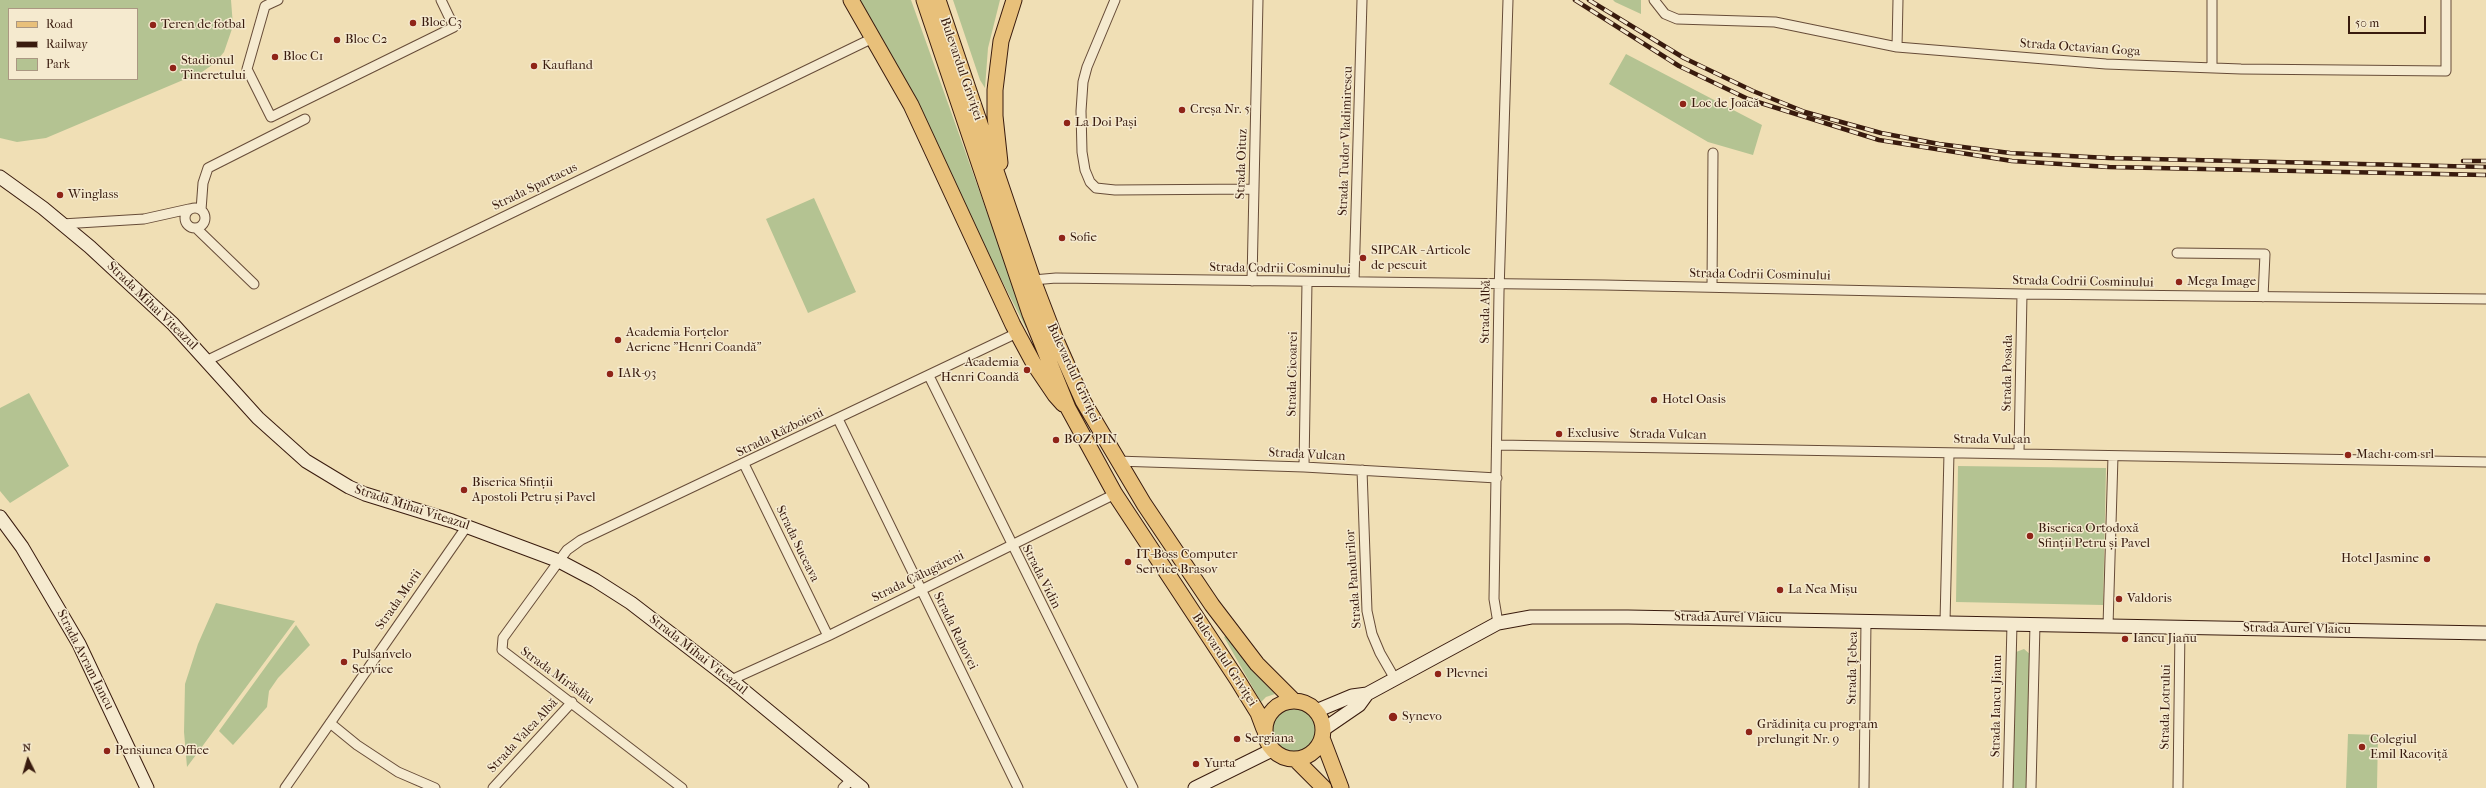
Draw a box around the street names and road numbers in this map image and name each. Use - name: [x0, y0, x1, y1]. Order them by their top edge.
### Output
- street label: Bulevardul Griviței: [936, 16, 986, 122]
- street label: Strada Octavian Goga: [2019, 36, 2141, 60]
- street label: Strada Tudor Vladimirescu: [1336, 66, 1356, 216]
- street label: Strada Oituz: [1233, 128, 1251, 200]
- street label: Strada Spartacus: [490, 160, 580, 214]
- street label: Strada Mihai Viteazul: [103, 259, 201, 353]
- street label: Strada Codrii Cosminului: [1209, 260, 1351, 278]
- street label: Strada Codrii Cosminului: [1689, 266, 1831, 284]
- street label: Strada Codrii Cosminului: [2012, 273, 2154, 291]
- street label: Strada Albă: [1478, 280, 1494, 344]
- street label: Bulevardul Griviței: [1043, 321, 1103, 425]
- street label: Strada Cicoarei: [1284, 331, 1302, 417]
- street label: Strada Posada: [2000, 334, 2016, 412]
- street label: Strada Războieni: [734, 405, 826, 461]
- street label: Strada Vulcan: [1629, 427, 1707, 443]
- street label: Strada Vulcan: [1953, 432, 2031, 448]
- street label: Strada Vulcan: [1268, 445, 1346, 465]
- street label: Strada Mihai Viteazul: [352, 482, 472, 534]
- street label: Strada Suceava: [772, 503, 822, 585]
- street label: Strada Pandurilor: [1343, 529, 1365, 629]
- street label: Strada Vidin: [1018, 543, 1064, 611]
- street label: Strada Călugăreni: [869, 548, 967, 606]
- street label: Strada Morii: [372, 567, 426, 633]
- street label: Strada Rahovei: [929, 590, 981, 672]
- street label: Strada Avram Iancu: [53, 607, 117, 713]
- street label: Strada Aurel Vlaicu: [1674, 609, 1782, 627]
- street label: Bulevardul Griviței: [1188, 611, 1260, 709]
- street label: Strada Mihai Viteazul: [646, 612, 750, 698]
- street label: Strada Aurel Vlaicu: [2243, 620, 2351, 638]
- street label: Strada Țebea: [1845, 631, 1861, 705]
- street label: Strada Mirăslău: [517, 644, 597, 708]
- street label: Strada Iancu Jianu: [1988, 655, 2006, 757]
- street label: Strada Lotrului: [2157, 664, 2175, 750]
- street label: Strada Valea Albă: [485, 696, 561, 776]

